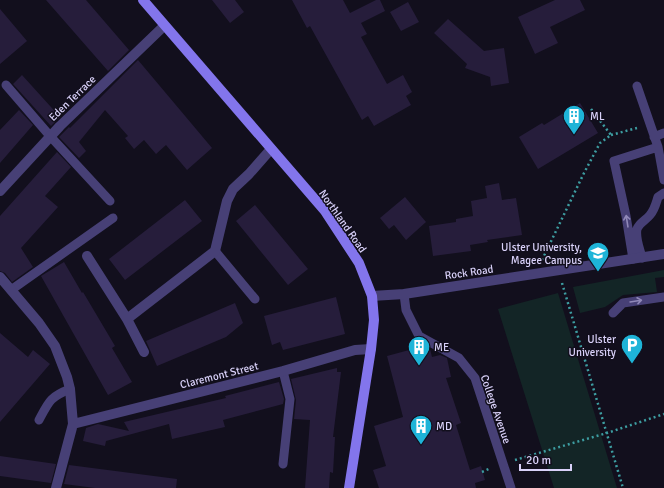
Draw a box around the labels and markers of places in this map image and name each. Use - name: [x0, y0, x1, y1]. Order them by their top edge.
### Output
- building icon: ML: [561, 103, 587, 136]
- place label: ML: [590, 110, 605, 123]
- school or university icon: Ulster University, Magee Campus: [585, 240, 611, 273]
- place label: Ulster University, Magee Campus: [501, 241, 582, 267]
- parking icon: Ulster University: [619, 332, 645, 365]
- place label: Ulster University: [569, 333, 617, 359]
- building icon: ME: [406, 334, 432, 367]
- place label: ME: [434, 341, 449, 354]
- building icon: MD: [408, 413, 434, 446]
- place label: MD: [436, 420, 452, 433]

